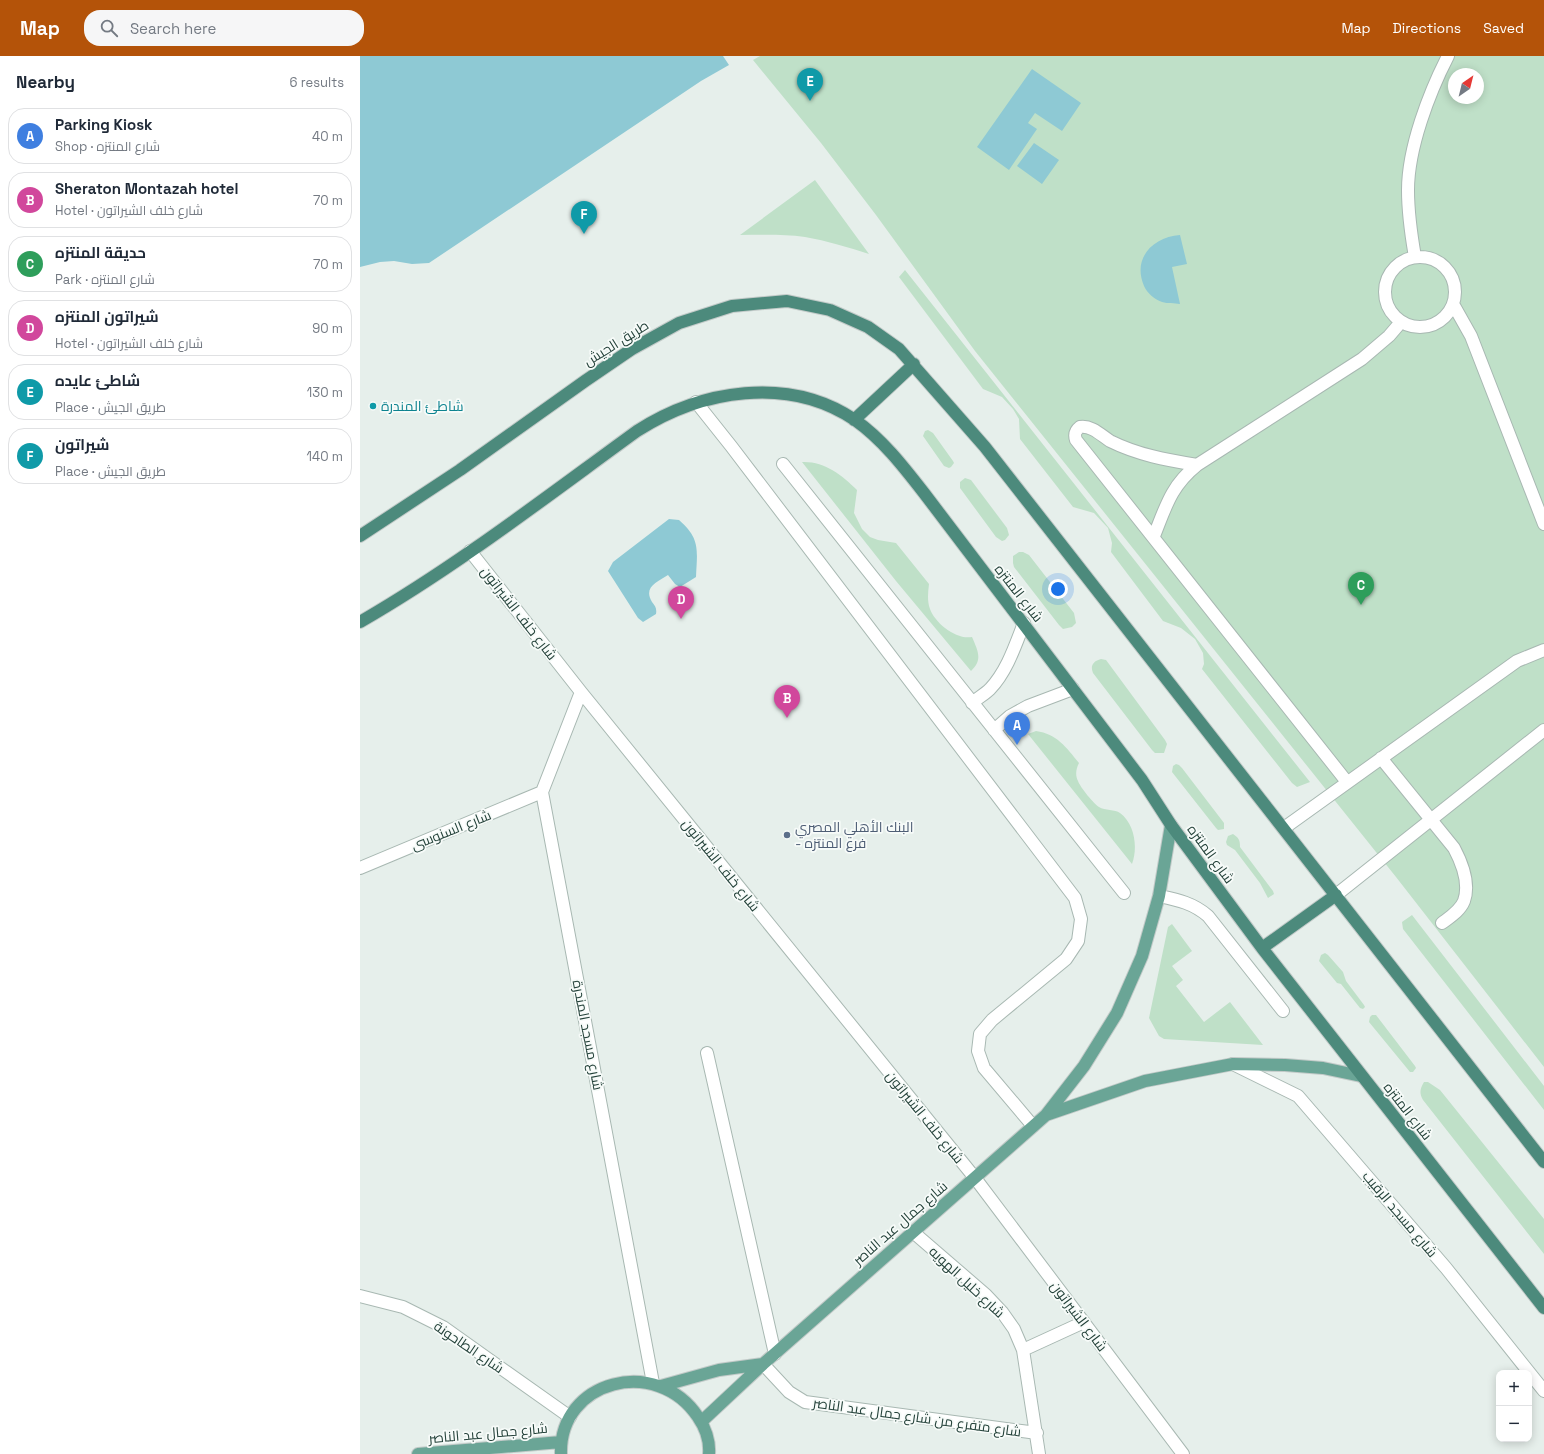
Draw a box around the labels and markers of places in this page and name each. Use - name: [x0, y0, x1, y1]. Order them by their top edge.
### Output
- pin: E: [797, 68, 823, 101]
- pin: F: [571, 201, 597, 234]
- place label: شاطئ المندرة: [381, 397, 464, 415]
- marker: شاطئ المندرة: [368, 401, 378, 411]
- pin: C: [1348, 572, 1374, 605]
- pin: D: [668, 586, 694, 619]
- pin: B: [774, 685, 800, 718]
- pin: A: [1004, 712, 1030, 745]
- place label: البنك الأهلي المصري - فرع المنتزه: [795, 818, 913, 852]
- marker: البنك الأهلي المصري - فرع المنتزه: [782, 830, 792, 840]

